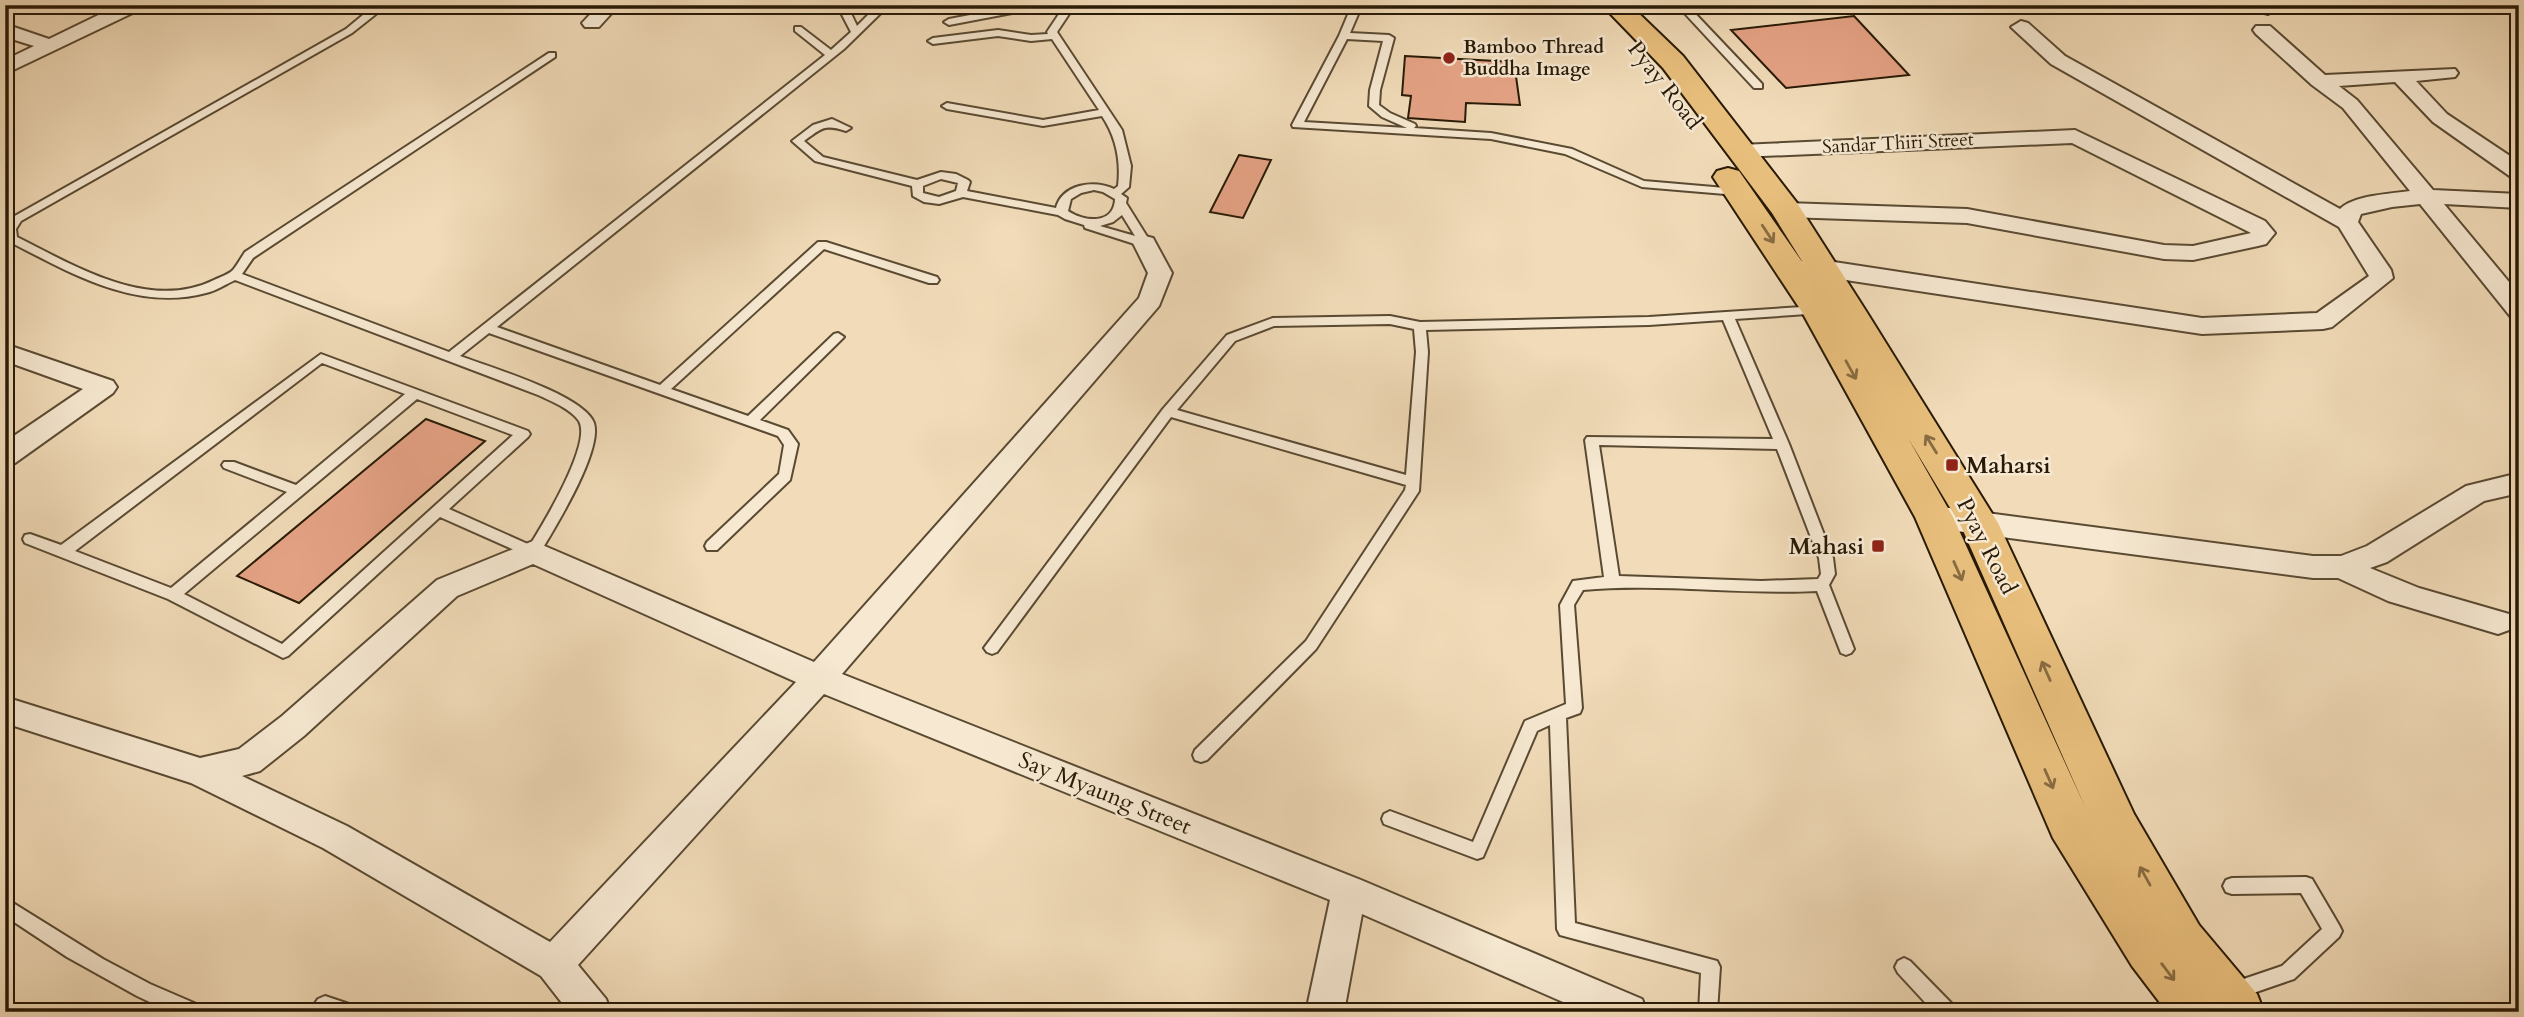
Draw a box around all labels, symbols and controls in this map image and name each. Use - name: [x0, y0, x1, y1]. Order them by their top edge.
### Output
- place label: Bamboo Thread Buddha Image: [1463, 34, 1604, 82]
- street label: Pyay Road: [1621, 34, 1710, 136]
- marker: Bamboo Thread Buddha Image: [1441, 50, 1457, 66]
- street label: Sandar Thiri Street: [1822, 126, 1974, 160]
- one-way arrow: [1761, 224, 1775, 243]
- one-way arrow: [1845, 359, 1858, 380]
- one-way arrow: [1923, 435, 1938, 454]
- place label: Maharsi: [1966, 450, 2051, 481]
- marker: Maharsi: [1944, 457, 1960, 473]
- street label: Pyay Road: [1949, 492, 2025, 600]
- place label: Mahasi: [1789, 531, 1864, 562]
- marker: Mahasi: [1870, 538, 1886, 554]
- one-way arrow: [1952, 559, 1965, 581]
- one-way arrow: [2039, 660, 2052, 682]
- street label: Say Myaung Street: [1014, 744, 1196, 842]
- one-way arrow: [2043, 768, 2056, 789]
- one-way arrow: [2137, 866, 2151, 886]
- one-way arrow: [2161, 962, 2175, 981]

